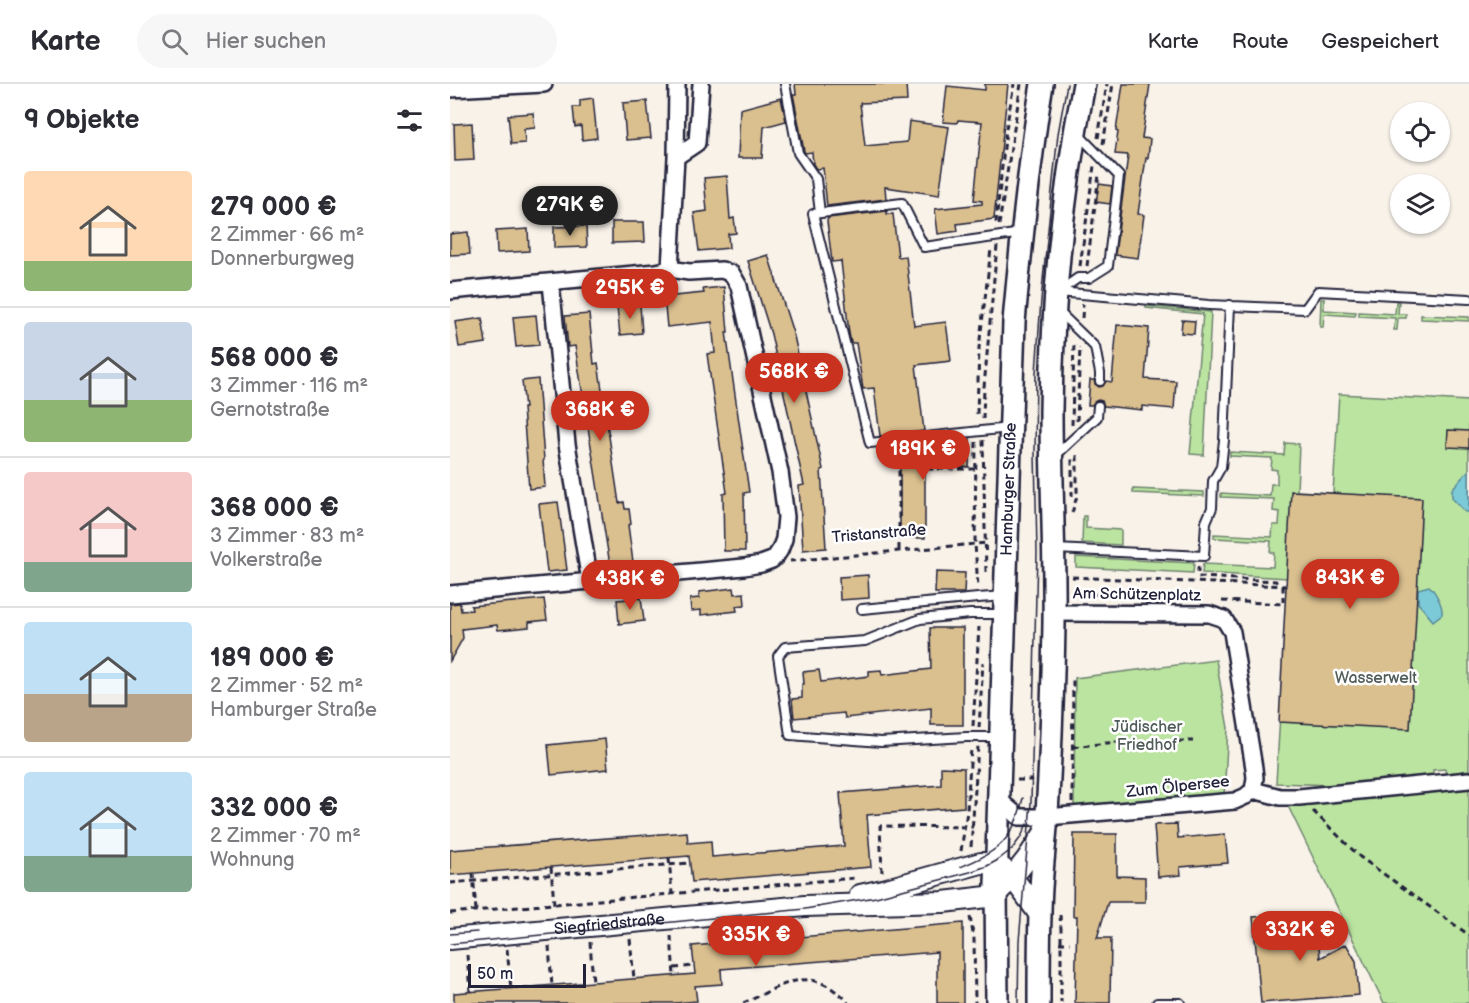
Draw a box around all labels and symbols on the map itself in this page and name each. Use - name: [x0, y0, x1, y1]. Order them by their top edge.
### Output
- pin: 279K €: [521, 186, 619, 237]
- pin: 295K €: [581, 269, 679, 320]
- pin: 568K €: [745, 353, 843, 404]
- pin: 368K €: [551, 391, 649, 442]
- street label: Hamburger Straße: [997, 422, 1020, 556]
- pin: 189K €: [874, 430, 972, 481]
- street label: Tristanstraße: [831, 520, 927, 548]
- pin: 843K €: [1301, 559, 1399, 610]
- pin: 438K €: [581, 560, 679, 611]
- street label: Am Schützenplatz: [1073, 584, 1202, 606]
- park label: Wasserwelt: [1335, 669, 1417, 688]
- park label: Jüdischer Friedhof: [1112, 718, 1183, 755]
- street label: Zum Ölpersee: [1124, 770, 1231, 802]
- street label: Siegfriedstraße: [553, 910, 666, 939]
- pin: 332K €: [1251, 911, 1349, 962]
- pin: 335K €: [707, 916, 805, 967]
- scale bar: [468, 961, 586, 988]

